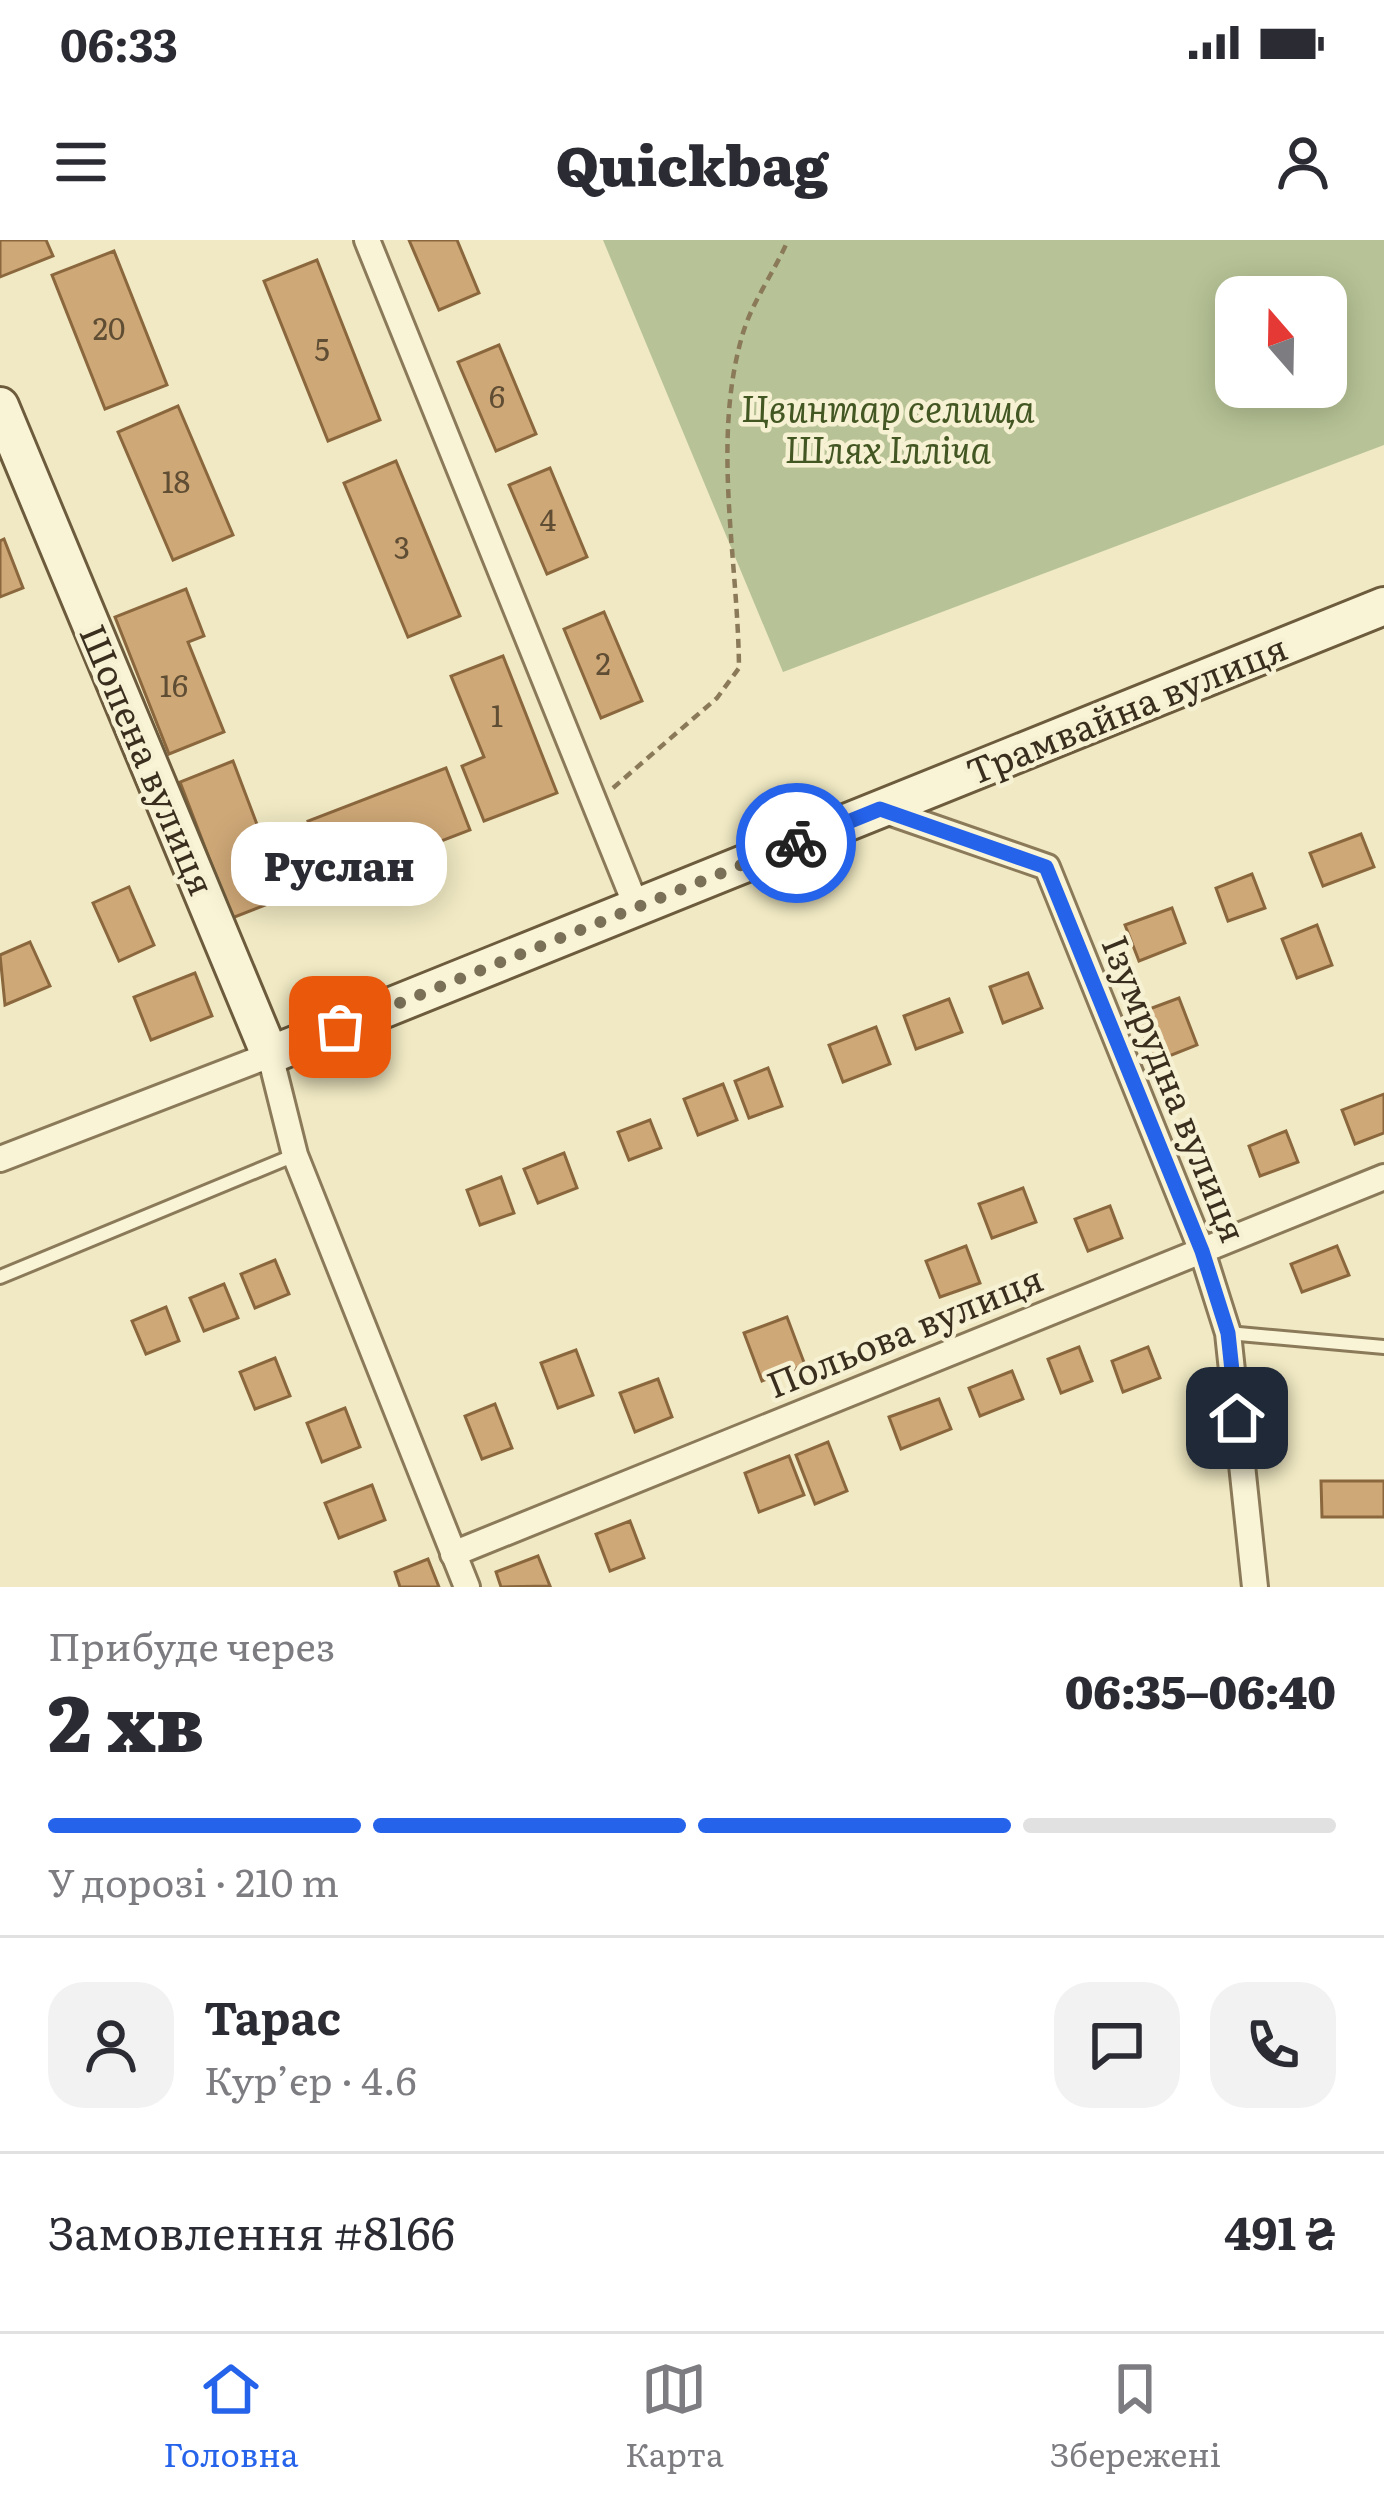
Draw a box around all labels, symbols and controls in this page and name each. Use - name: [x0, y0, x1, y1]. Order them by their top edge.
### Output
- text: 06:33: [60, 9, 178, 76]
- text: Quickbag: [555, 122, 829, 203]
- icon: menu: [48, 129, 114, 195]
- icon: person: [1270, 129, 1336, 195]
- north arrow: [1215, 276, 1347, 408]
- map controls: [1215, 276, 1347, 408]
- house number: 20: [93, 305, 125, 349]
- house number: 5: [314, 326, 330, 370]
- house number: 6: [489, 373, 505, 417]
- park label: Цвинтар селища Шлях Ілліча: [741, 380, 1035, 474]
- house number: 18: [162, 458, 190, 502]
- house number: 4: [540, 496, 556, 540]
- house number: 3: [394, 524, 410, 568]
- street label: Шопена вулиця: [68, 615, 230, 903]
- street label: Трамвайна вулиця: [958, 619, 1295, 796]
- house number: 2: [595, 640, 611, 684]
- house number: 16: [160, 662, 188, 706]
- house number: 1: [491, 692, 503, 736]
- courier: [736, 783, 856, 903]
- icon: bike: [763, 810, 829, 876]
- callout: Руслан: [232, 823, 448, 907]
- text: Руслан: [264, 835, 414, 893]
- street label: Ізумрудна вулиця: [1091, 927, 1262, 1249]
- pin: [289, 976, 391, 1078]
- icon: bag: [307, 994, 373, 1060]
- street label: Польова вулиця: [758, 1250, 1050, 1409]
- pin: [1186, 1367, 1288, 1469]
- icon: home: [1204, 1385, 1270, 1451]
- text: Прибуде через: [48, 1615, 335, 1673]
- text: 06:35–06:40: [1065, 1656, 1336, 1723]
- text: 2 хв: [48, 1660, 204, 1776]
- text: У дорозі · 210 m: [48, 1851, 339, 1909]
- button: person: [48, 1982, 174, 2108]
- text: Тарас: [204, 1982, 341, 2049]
- button: chat: [1054, 1982, 1180, 2108]
- button: phone: [1210, 1982, 1336, 2108]
- text: Кур’єр · 4.6: [204, 2049, 417, 2107]
- text: Замовлення #8166: [48, 2197, 455, 2264]
- text: 491 ₴: [1224, 2197, 1336, 2264]
- tab: Головна: [163, 2356, 299, 2477]
- tab: Карта: [625, 2356, 724, 2477]
- tab: Збережені: [1050, 2356, 1221, 2477]

